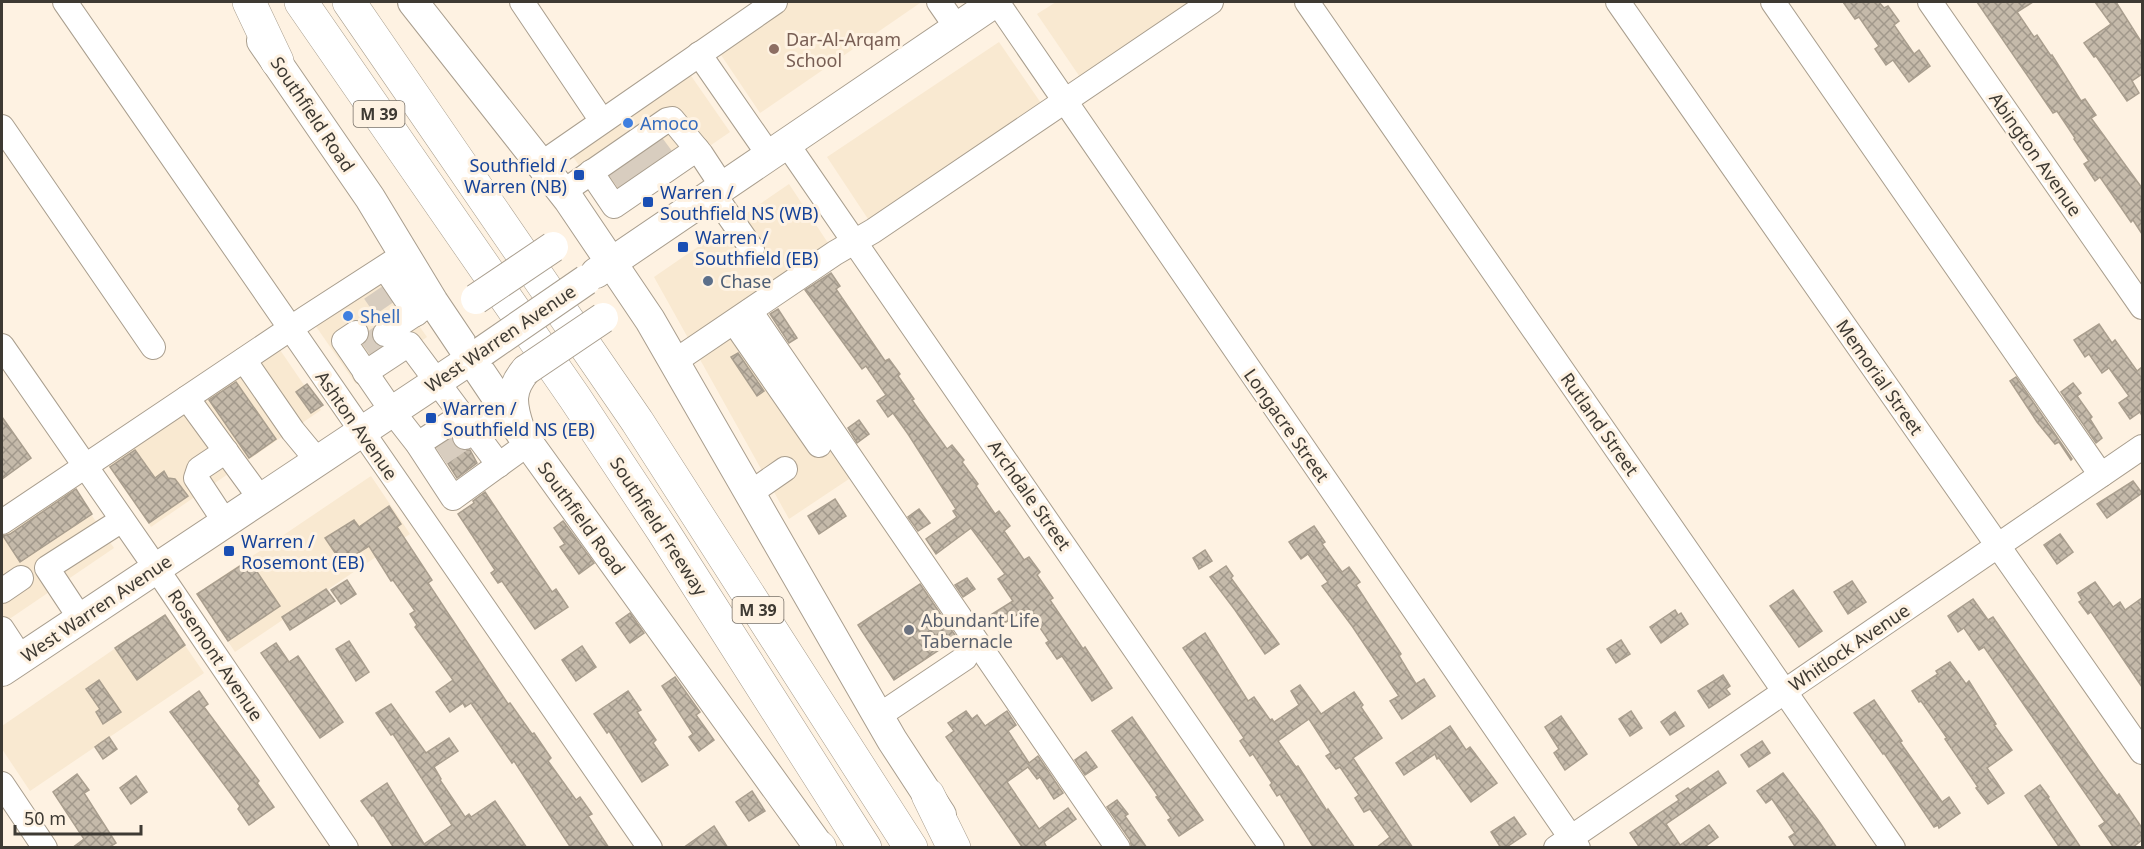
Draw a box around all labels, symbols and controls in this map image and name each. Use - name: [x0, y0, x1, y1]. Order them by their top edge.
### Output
- place label: Dar-Al-Arqam School: [786, 27, 901, 72]
- marker: Dar-Al-Arqam School: [767, 42, 781, 56]
- street label: Southfield Road: [266, 52, 360, 176]
- street label: Abington Avenue: [1984, 87, 2088, 221]
- road number: M 39: [354, 101, 404, 127]
- place label: Amoco: [640, 111, 699, 135]
- marker: Amoco: [621, 116, 635, 130]
- place label: Southfield / Warren (NB): [464, 153, 567, 198]
- marker: Southfield / Warren (NB): [572, 168, 586, 182]
- place label: Warren / Southfield NS (WB): [660, 180, 818, 225]
- marker: Warren / Southfield NS (WB): [641, 195, 655, 209]
- place label: Warren / Southfield (EB): [695, 225, 818, 270]
- marker: Warren / Southfield (EB): [676, 240, 690, 254]
- place label: Chase: [720, 269, 771, 293]
- marker: Chase: [701, 274, 715, 288]
- street label: West Warren Avenue: [420, 279, 580, 397]
- place label: Shell: [360, 304, 400, 328]
- marker: Shell: [341, 309, 355, 323]
- street label: Memorial Street: [1831, 314, 1929, 440]
- street label: Longacre Street: [1239, 363, 1335, 487]
- street label: Ashton Avenue: [311, 366, 403, 484]
- street label: Rutland Street: [1556, 368, 1645, 481]
- place label: Warren / Southfield NS (EB): [443, 396, 595, 441]
- marker: Warren / Southfield NS (EB): [424, 411, 438, 425]
- street label: Archdale Street: [983, 435, 1077, 555]
- street label: Southfield Freeway: [605, 452, 713, 601]
- street label: Southfield Road: [533, 457, 631, 579]
- place label: Warren / Rosemont (EB): [241, 529, 364, 574]
- marker: Warren / Rosemont (EB): [222, 544, 236, 558]
- street label: West Warren Avenue: [16, 549, 176, 667]
- street label: Rosemont Avenue: [163, 584, 269, 726]
- road number: M 39: [732, 597, 783, 623]
- street label: Whitlock Avenue: [1784, 598, 1914, 696]
- place label: Abundant Life Tabernacle: [921, 608, 1040, 653]
- marker: Abundant Life Tabernacle: [902, 623, 916, 637]
- scale bar: [15, 798, 141, 836]
- text: 50 m: [24, 806, 66, 830]

